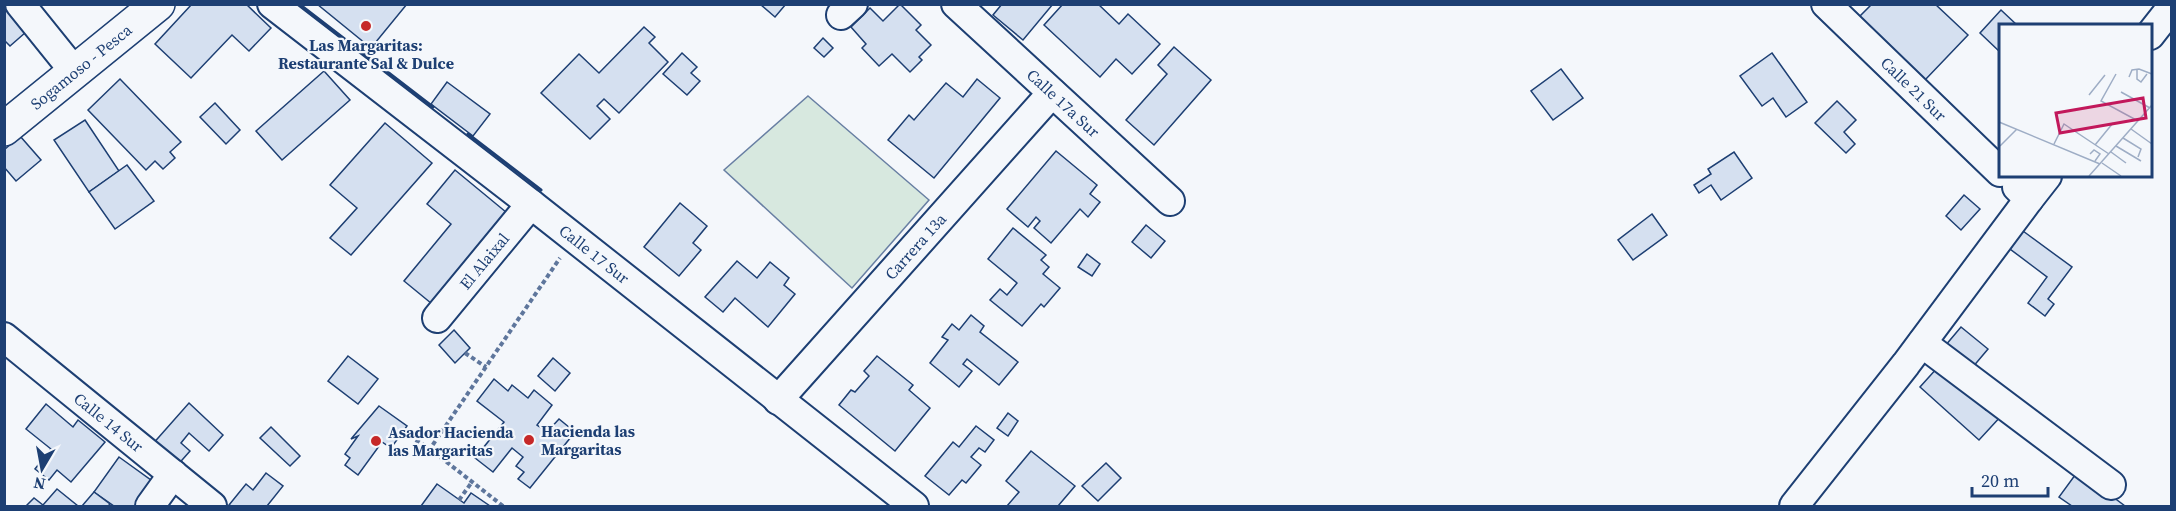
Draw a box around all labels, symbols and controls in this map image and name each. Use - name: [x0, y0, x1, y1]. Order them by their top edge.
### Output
- street label: Sogamoso - Pesca: [26, 18, 137, 114]
- marker: Las Margaritas: Restaurante Sal & Dulce: [359, 19, 373, 33]
- inset map: [1999, 24, 2152, 177]
- place label: Las Margaritas: Restaurante Sal & Dulce: [278, 34, 454, 74]
- street label: Calle 21 Sur: [1876, 52, 1952, 126]
- street label: Calle 17a Sur: [1022, 64, 1105, 142]
- street label: Carrera 13a: [880, 208, 951, 284]
- street label: Calle 17 Sur: [555, 219, 634, 289]
- street label: El Alaixal: [454, 228, 514, 294]
- street label: Calle 14 Sur: [69, 387, 148, 457]
- place label: Hacienda las Margaritas: [541, 420, 635, 460]
- place label: Asador Hacienda las Margaritas: [388, 421, 514, 461]
- marker: Hacienda las Margaritas: [522, 433, 536, 447]
- marker: Asador Hacienda las Margaritas: [369, 434, 383, 448]
- north arrow: [12, 439, 72, 499]
- scale bar: [1972, 460, 2048, 498]
- text: 20 m: [1981, 468, 2019, 493]
- text: N: [31, 472, 47, 496]

